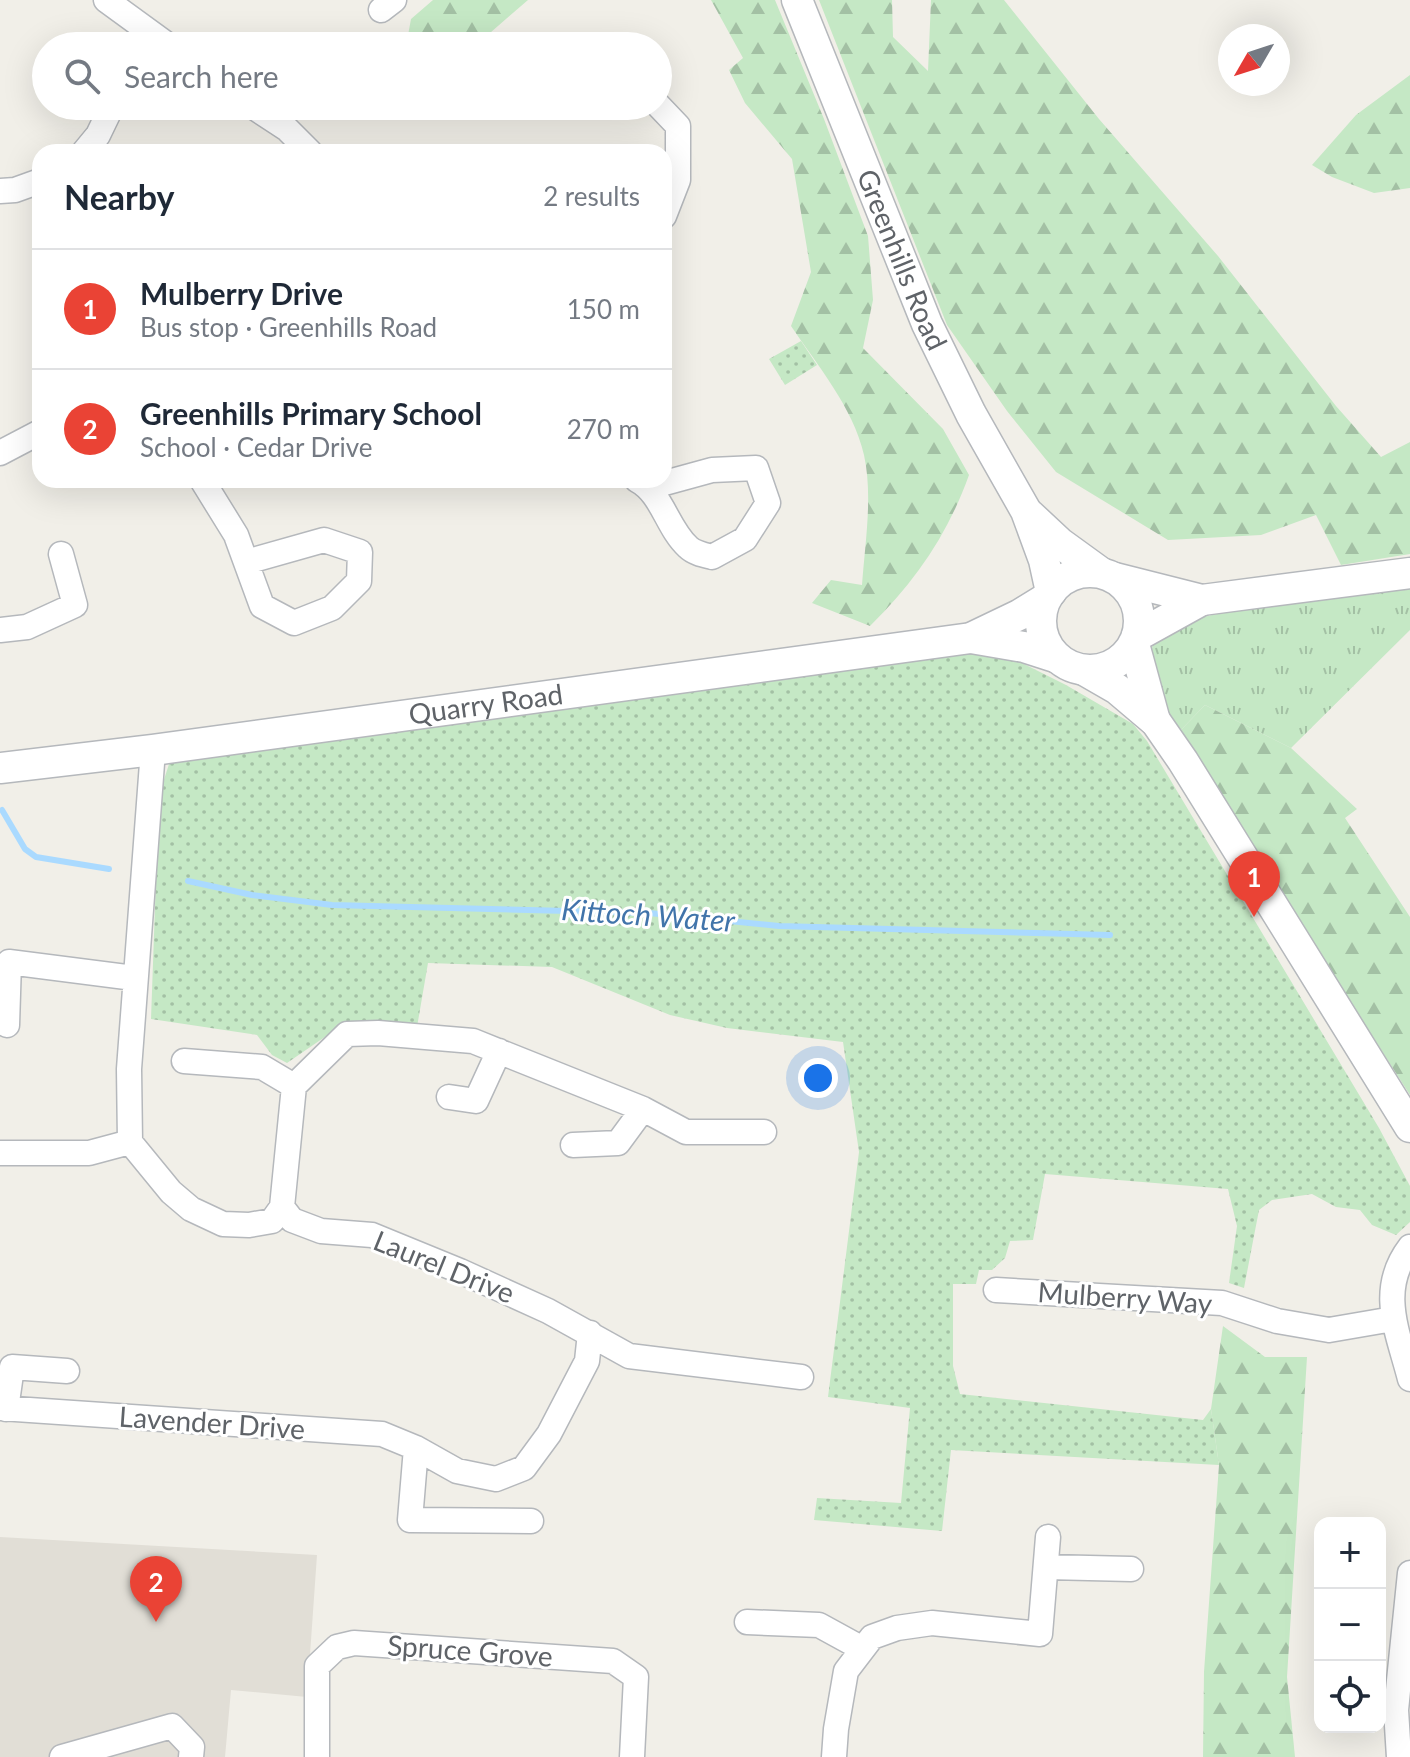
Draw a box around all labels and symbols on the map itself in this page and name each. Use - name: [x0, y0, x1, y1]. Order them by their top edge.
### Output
- north arrow: [1218, 24, 1290, 96]
- street label: Greenhills Road: [851, 164, 955, 355]
- street label: Quarry Road: [406, 676, 565, 731]
- pin: 1: [1228, 851, 1280, 917]
- water label: Kittoch Water: [560, 890, 737, 938]
- your location: [798, 1058, 838, 1098]
- street label: Laurel Drive: [369, 1222, 520, 1310]
- street label: Mulberry Way: [1037, 1274, 1214, 1320]
- street label: Lavender Drive: [118, 1399, 306, 1445]
- pin: 2: [130, 1556, 182, 1622]
- street label: Spruce Grove: [386, 1627, 554, 1673]

